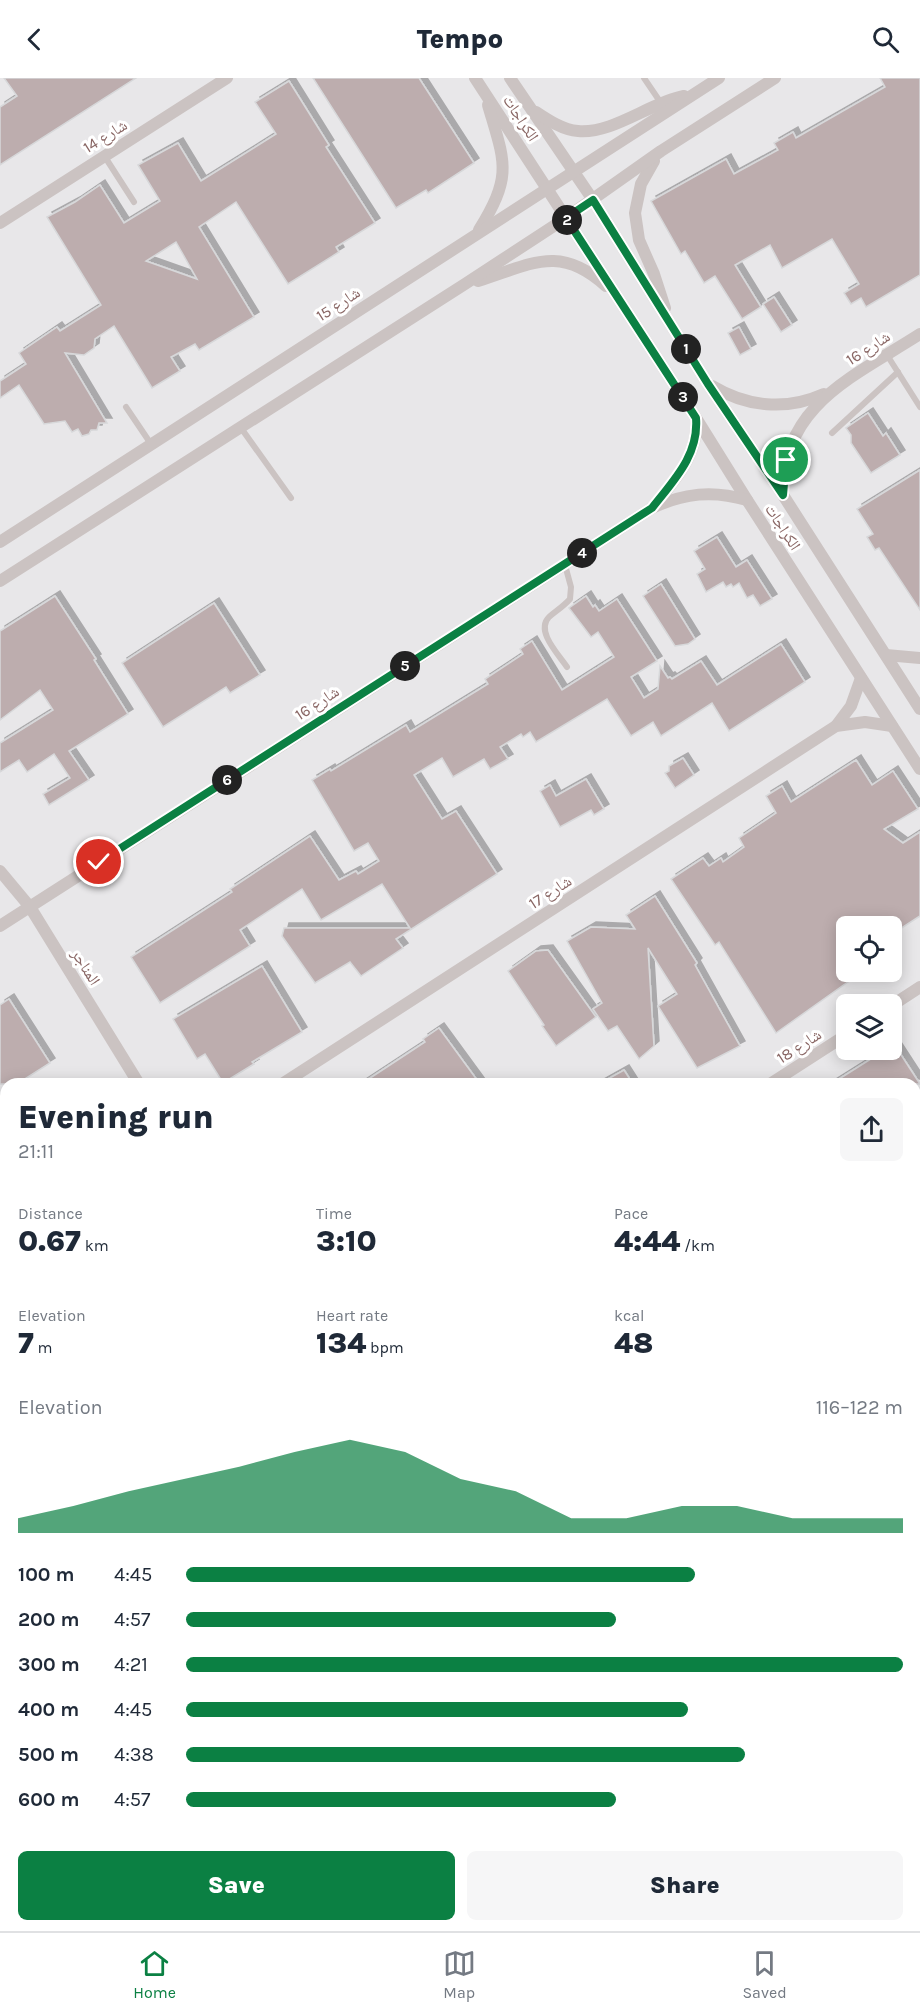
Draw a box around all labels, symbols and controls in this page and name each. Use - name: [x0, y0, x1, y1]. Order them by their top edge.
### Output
- icon: back: [18, 23, 51, 56]
- text: Tempo: [417, 23, 503, 55]
- icon: search: [869, 23, 902, 56]
- street label: الكراجات: [499, 91, 543, 145]
- street label: شارع 14: [79, 115, 131, 158]
- pin: 2: [552, 205, 582, 235]
- text: 2: [562, 210, 572, 229]
- street label: شارع 15: [312, 283, 364, 326]
- street label: شارع 16: [842, 327, 894, 370]
- pin: 1: [671, 334, 701, 364]
- text: 1: [683, 339, 689, 358]
- pin: 3: [668, 382, 698, 412]
- text: 3: [678, 387, 688, 406]
- pin: [760, 434, 811, 485]
- icon: arrive: [769, 443, 802, 476]
- street label: الكراجات: [761, 500, 805, 554]
- pin: 4: [567, 538, 597, 568]
- text: 4: [577, 543, 587, 562]
- pin: 5: [390, 651, 420, 681]
- text: 5: [400, 656, 410, 675]
- street label: شارع 16: [291, 682, 343, 725]
- pin: 6: [212, 765, 242, 795]
- text: 6: [222, 770, 232, 789]
- pin: [73, 836, 124, 887]
- icon: check: [82, 845, 115, 878]
- street label: شارع 17: [525, 871, 575, 914]
- map controls: [836, 916, 902, 1060]
- button: locate: [836, 916, 902, 982]
- street label: المناجر: [67, 945, 104, 989]
- button: layers: [836, 994, 902, 1060]
- street label: شارع 18: [773, 1025, 825, 1068]
- text: Evening run: [18, 1098, 214, 1136]
- button: share: [840, 1098, 903, 1161]
- text: 21:11: [18, 1140, 54, 1163]
- text: Distance: [18, 1204, 83, 1223]
- text: Time: [316, 1204, 352, 1223]
- text: Pace: [614, 1204, 648, 1223]
- text: 0.67: [18, 1223, 81, 1259]
- text: 3:10: [316, 1223, 377, 1259]
- text: 4:44: [614, 1223, 680, 1259]
- text: km: [81, 1236, 109, 1255]
- text: /km: [680, 1236, 715, 1255]
- text: Elevation: [18, 1306, 86, 1325]
- text: Heart rate: [316, 1306, 388, 1325]
- text: kcal: [614, 1306, 645, 1325]
- text: 7: [18, 1325, 34, 1361]
- text: 134: [316, 1325, 366, 1361]
- text: 48: [614, 1325, 653, 1361]
- text: m: [34, 1338, 53, 1357]
- text: bpm: [366, 1338, 404, 1357]
- text: Elevation: [18, 1396, 103, 1419]
- text: 116–122 m: [816, 1396, 903, 1419]
- text: 100 m: [18, 1563, 74, 1586]
- text: 4:45: [114, 1563, 152, 1586]
- text: 200 m: [18, 1608, 79, 1631]
- text: 4:57: [114, 1608, 150, 1631]
- text: 300 m: [18, 1653, 80, 1676]
- text: 4:21: [114, 1653, 148, 1676]
- text: 400 m: [18, 1698, 79, 1721]
- text: 4:45: [114, 1698, 152, 1721]
- text: 500 m: [18, 1743, 79, 1766]
- text: 4:38: [114, 1743, 154, 1766]
- text: 600 m: [18, 1788, 79, 1811]
- text: 4:57: [114, 1788, 150, 1811]
- button: Save: [18, 1851, 455, 1920]
- button: Share: [467, 1851, 903, 1920]
- tab: Home: [133, 1947, 176, 2002]
- tab: Map: [443, 1947, 476, 2002]
- tab: Saved: [742, 1947, 787, 2002]

